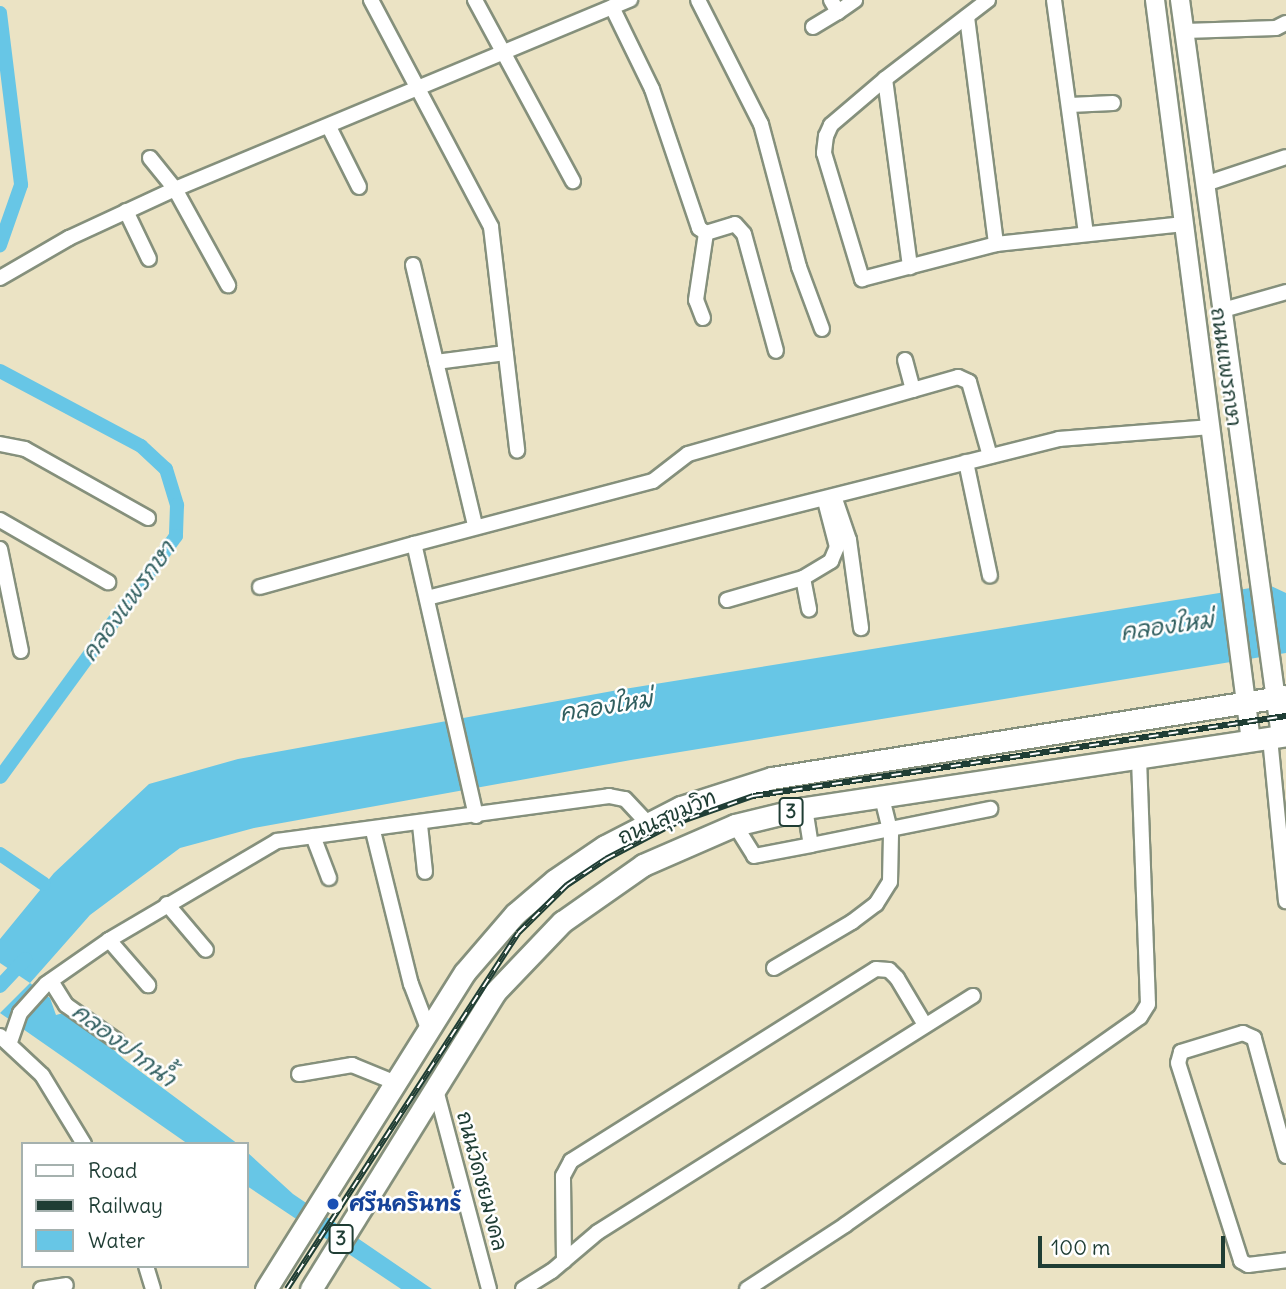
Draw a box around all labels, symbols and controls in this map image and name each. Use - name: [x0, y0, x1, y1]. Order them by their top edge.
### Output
- street label: ถนนแพรกษา: [1205, 306, 1247, 428]
- water label: คลองแพรกษา: [75, 536, 181, 666]
- water label: คลองใหม่: [1119, 606, 1215, 646]
- water label: คลองใหม่: [558, 685, 654, 727]
- street label: ถนนสุขุมวิท: [614, 784, 720, 850]
- road number: 3: [777, 796, 805, 828]
- water label: คลองปากน้ำ: [67, 997, 181, 1093]
- street label: ถนนวัดชยมงคล: [451, 1108, 513, 1254]
- legend: [21, 1142, 248, 1268]
- text: Road: [88, 1157, 137, 1184]
- place label: ศรีนครินทร์: [349, 1191, 461, 1217]
- text: Railway: [88, 1192, 163, 1219]
- marker: ศรีนครินทร์: [323, 1194, 343, 1214]
- scale bar: [1041, 1222, 1228, 1266]
- road number: 3: [327, 1224, 355, 1254]
- text: Water: [88, 1227, 145, 1254]
- text: 100 m: [1051, 1234, 1110, 1261]

